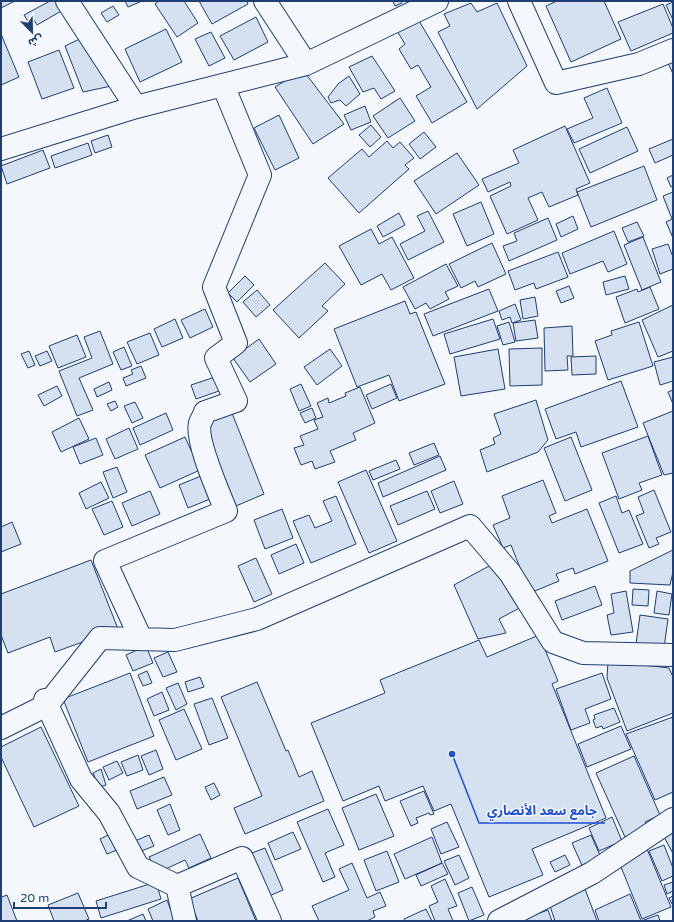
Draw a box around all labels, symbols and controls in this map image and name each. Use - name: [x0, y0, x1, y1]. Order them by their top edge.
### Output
- north arrow: [12, 12, 52, 52]
- text: ش: [26, 32, 45, 50]
- callout: جامع سعد الأنصاري: [479, 798, 605, 823]
- text: جامع سعد الأنصاري: [487, 803, 597, 821]
- scale bar: [14, 884, 106, 910]
- text: 20 m: [20, 891, 49, 905]

